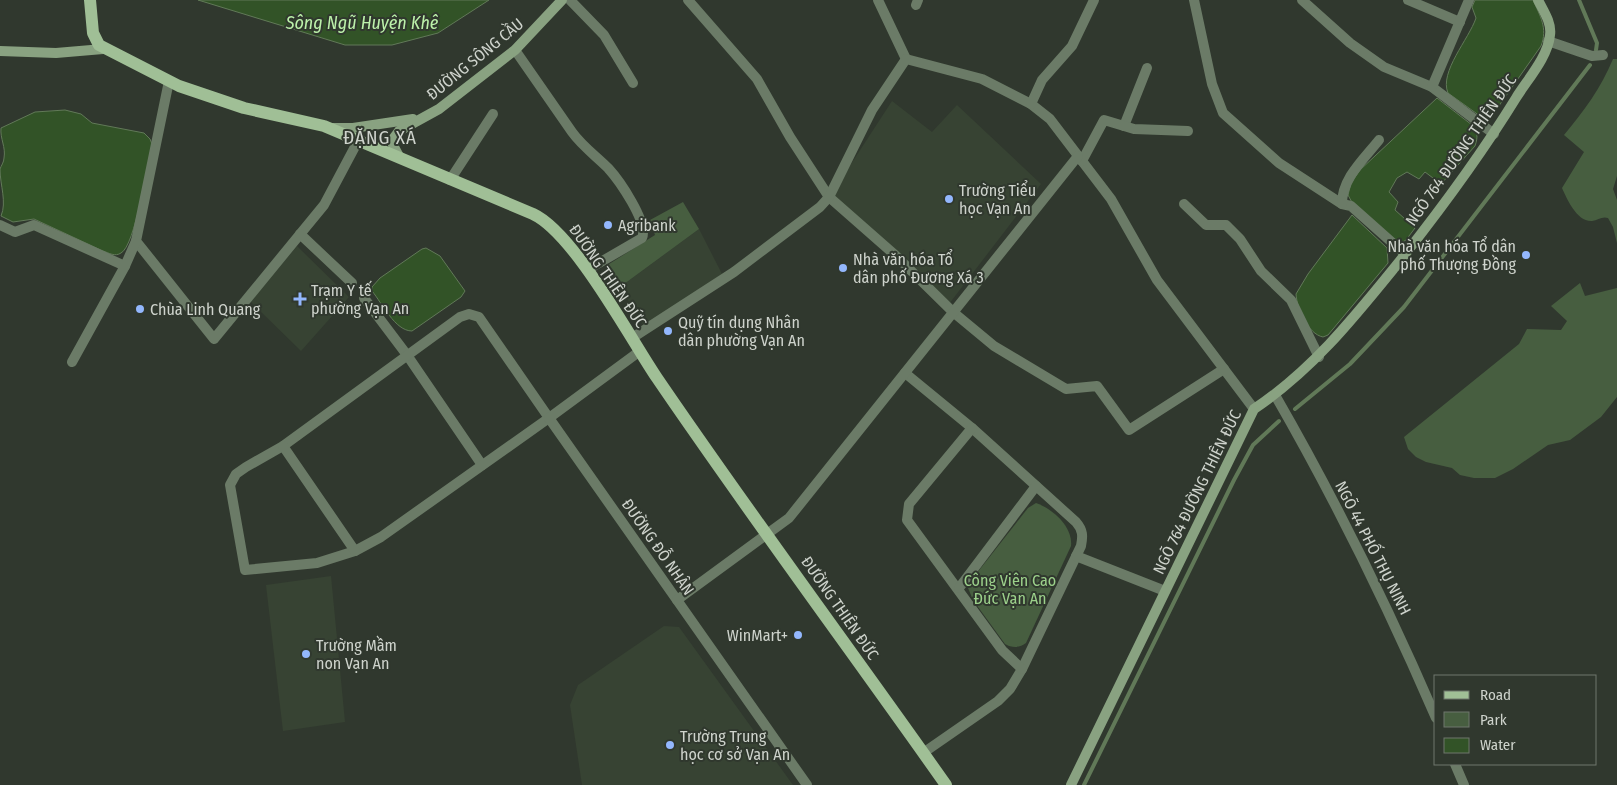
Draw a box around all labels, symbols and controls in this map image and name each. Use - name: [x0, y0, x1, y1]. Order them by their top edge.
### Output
- water label: Sông Ngũ Huyện Khê: [285, 12, 439, 34]
- street label: ĐƯỜNG SÔNG CẦU: [422, 13, 527, 104]
- street label: NGÕ 764 ĐƯỜNG THIÊN ĐỨC: [1402, 71, 1520, 229]
- district label: ĐẶNG XÁ: [343, 126, 417, 149]
- place label: Trường Tiểu học Vạn An: [959, 180, 1036, 218]
- marker: Trường Tiểu học Vạn An: [943, 193, 955, 205]
- place label: Agribank: [618, 216, 676, 235]
- marker: Agribank: [602, 219, 614, 231]
- street label: ĐƯỜNG THIÊN ĐỨC: [565, 221, 651, 331]
- place label: Nhà văn hóa Tổ dân phố Thượng Đồng: [1387, 236, 1516, 274]
- place label: Nhà văn hóa Tổ dân phố Đương Xá 3: [853, 249, 984, 287]
- marker: Nhà văn hóa Tổ dân phố Thượng Đồng: [1520, 249, 1532, 261]
- marker: Nhà văn hóa Tổ dân phố Đương Xá 3: [837, 262, 849, 274]
- place label: Trạm Y tế phường Vạn An: [311, 280, 409, 318]
- marker: Trạm Y tế phường Vạn An: [293, 292, 307, 306]
- place label: Chùa Linh Quang: [150, 300, 261, 319]
- marker: Chùa Linh Quang: [134, 303, 146, 315]
- place label: Quỹ tín dụng Nhân dân phường Vạn An: [678, 313, 805, 350]
- marker: Quỹ tín dụng Nhân dân phường Vạn An: [662, 325, 674, 337]
- street label: NGÕ 764 ĐƯỜNG THIÊN ĐỨC: [1149, 407, 1245, 577]
- street label: NGÕ 44 PHỐ THỤ NINH: [1331, 477, 1418, 618]
- street label: ĐƯỜNG ĐỖ NHÂN: [618, 494, 700, 599]
- street label: ĐƯỜNG THIÊN ĐỨC: [797, 553, 883, 663]
- park label: Công Viên Cao Đức Vạn An: [964, 571, 1056, 608]
- place label: WinMart+: [727, 626, 788, 645]
- marker: WinMart+: [792, 629, 804, 641]
- place label: Trường Mầm non Vạn An: [316, 635, 397, 673]
- marker: Trường Mầm non Vạn An: [300, 648, 312, 660]
- legend: [1434, 675, 1597, 765]
- text: Road: [1480, 686, 1511, 704]
- text: Park: [1480, 711, 1507, 729]
- place label: Trường Trung học cơ sở Vạn An: [680, 727, 790, 764]
- text: Water: [1480, 736, 1516, 754]
- marker: Trường Trung học cơ sở Vạn An: [664, 739, 676, 751]

